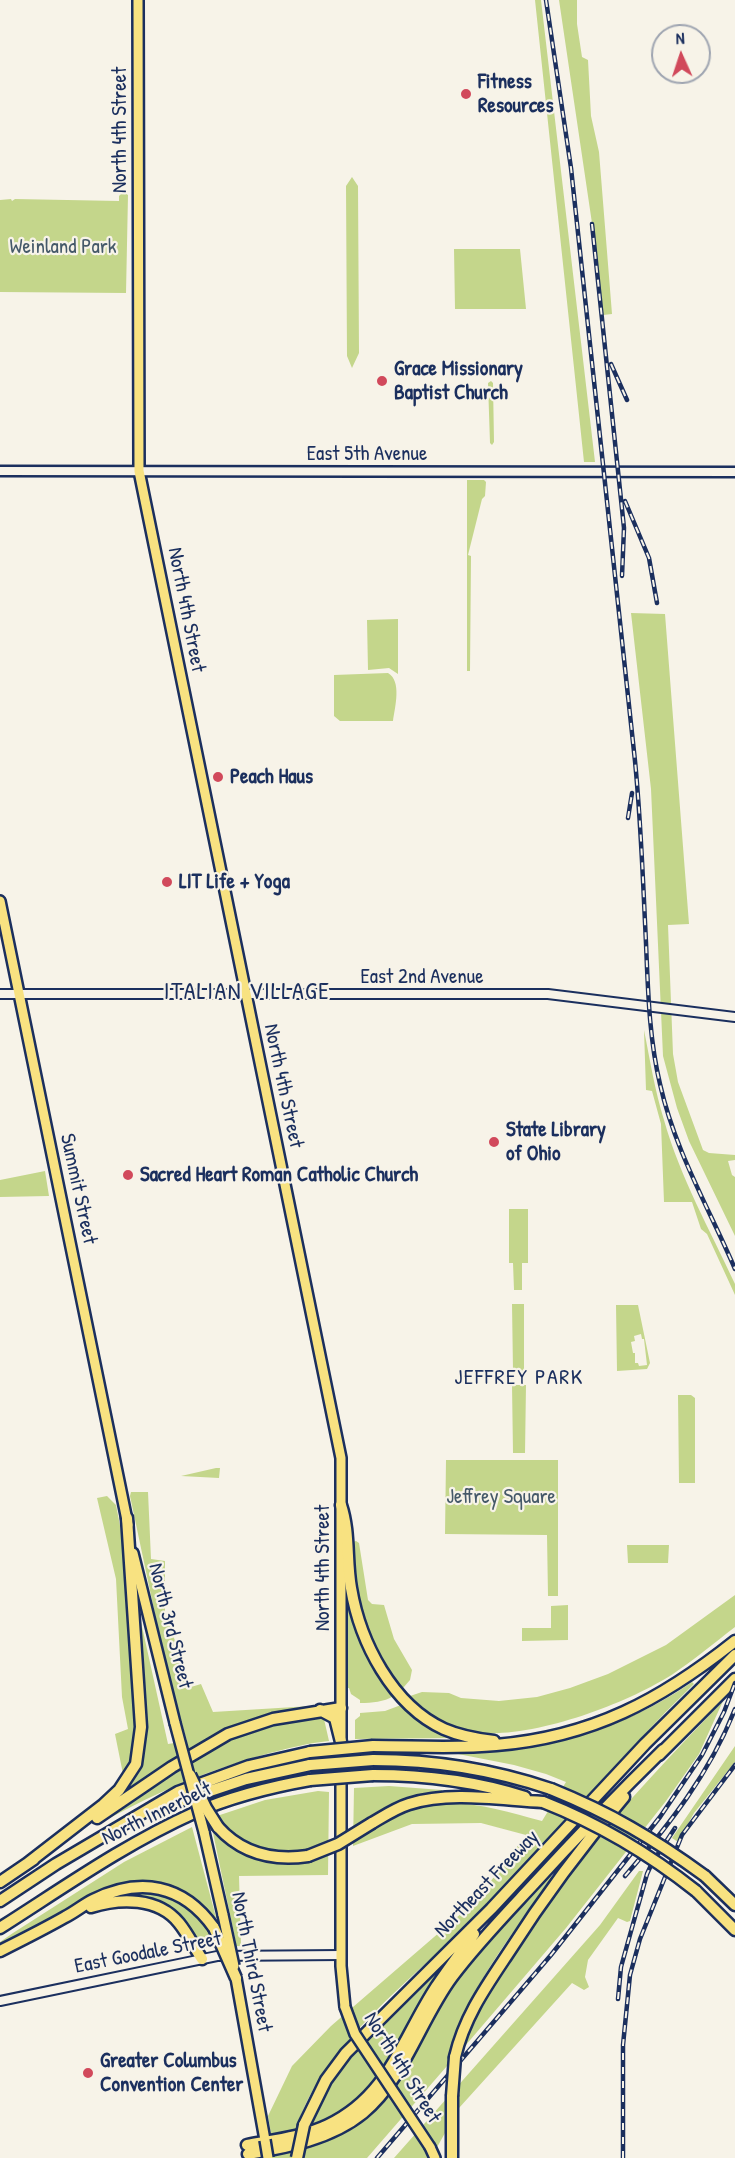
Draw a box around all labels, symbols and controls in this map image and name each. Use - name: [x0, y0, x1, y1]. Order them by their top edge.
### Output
- north arrow: [651, 24, 711, 84]
- text: N: [675, 27, 685, 49]
- street label: North 4th Street: [107, 67, 133, 193]
- place label: Fitness Resources: [478, 69, 554, 119]
- marker: Fitness Resources: [459, 87, 473, 101]
- park label: Weinland Park: [10, 234, 116, 260]
- place label: Grace Missionary Baptist Church: [394, 356, 523, 406]
- marker: Grace Missionary Baptist Church: [375, 374, 389, 388]
- street label: East 5th Avenue: [307, 441, 427, 467]
- street label: North 4th Street: [162, 546, 210, 674]
- place label: Peach Haus: [230, 764, 313, 790]
- marker: Peach Haus: [211, 770, 225, 784]
- place label: LIT Life + Yoga: [179, 869, 290, 895]
- marker: LIT Life + Yoga: [160, 875, 174, 889]
- street label: East 2nd Avenue: [360, 964, 484, 990]
- district label: ITALIAN VILLAGE: [164, 979, 330, 1007]
- street label: North 4th Street: [258, 1022, 308, 1150]
- place label: State Library of Ohio: [506, 1117, 606, 1167]
- street label: Summit Street: [54, 1131, 102, 1247]
- marker: State Library of Ohio: [487, 1135, 501, 1149]
- place label: Sacred Heart Roman Catholic Church: [140, 1162, 418, 1188]
- marker: Sacred Heart Roman Catholic Church: [121, 1168, 135, 1182]
- district label: JEFFREY PARK: [454, 1365, 584, 1391]
- park label: Jeffrey Square: [446, 1484, 556, 1510]
- street label: North 4th Street: [310, 1505, 336, 1631]
- street label: North 3rd Street: [142, 1561, 198, 1691]
- street label: North Innerbelt: [98, 1777, 216, 1851]
- street label: Northeast Freeway: [429, 1825, 545, 1943]
- street label: North Third Street: [225, 1890, 277, 2034]
- street label: East Goodale Street: [73, 1926, 223, 1980]
- street label: North 4th Street: [358, 2008, 446, 2128]
- place label: Greater Columbus Convention Center: [100, 2048, 243, 2098]
- marker: Greater Columbus Convention Center: [81, 2066, 95, 2080]

